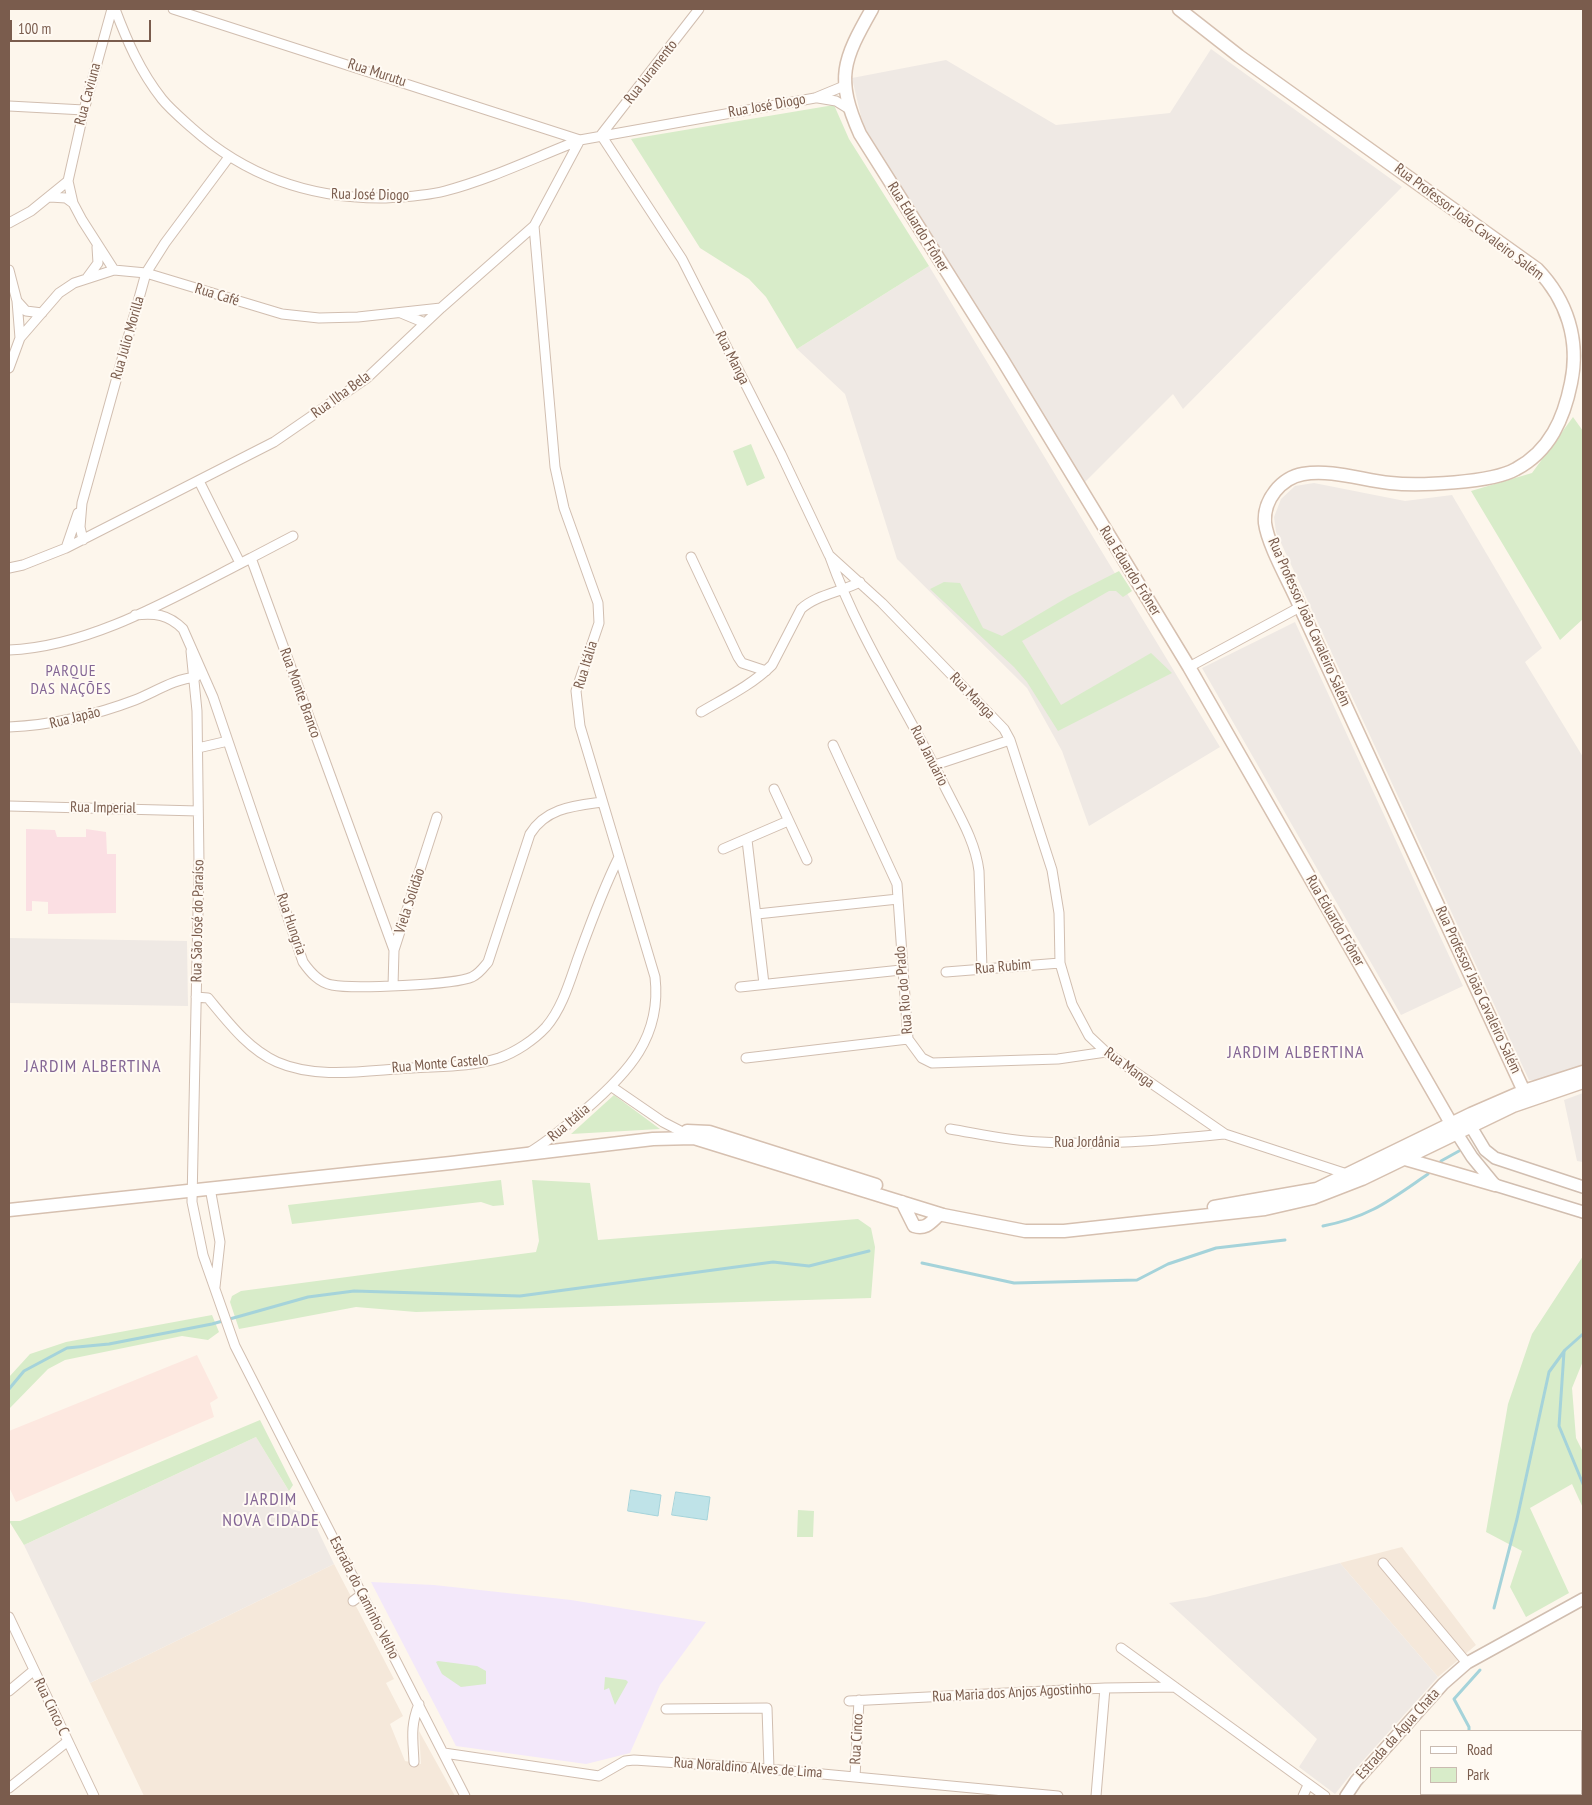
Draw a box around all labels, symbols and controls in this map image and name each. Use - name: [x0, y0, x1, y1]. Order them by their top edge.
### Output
- scale bar: [12, 10, 154, 42]
- text: 100 m: [18, 19, 51, 38]
- street label: Rua Juramento: [620, 36, 682, 108]
- street label: Rua Murutu: [346, 55, 408, 91]
- street label: Rua Caviuna: [71, 61, 105, 127]
- street label: Rua José Diogo: [727, 90, 807, 122]
- street label: Rua Professor João Cavaleiro Salém: [1391, 160, 1547, 284]
- street label: Rua Eduardo Frôner: [883, 179, 953, 275]
- street label: Rua José Diogo: [331, 185, 409, 205]
- street label: Rua Café: [193, 280, 241, 310]
- street label: Rua Julio Morilla: [108, 294, 148, 382]
- street label: Rua Manga: [711, 328, 753, 388]
- street label: Rua Ilha Bela: [308, 368, 374, 422]
- street label: Rua Eduardo Frôner: [1095, 523, 1165, 619]
- street label: Rua Professor João Cavaleiro Salém: [1264, 535, 1354, 709]
- street label: Rua Itália: [570, 639, 602, 691]
- street label: Rua Monte Branco: [275, 646, 325, 740]
- district label: PARQUE DAS NAÇÕES: [29, 661, 113, 699]
- street label: Rua Manga: [946, 669, 998, 723]
- street label: Rua Japão: [48, 703, 102, 733]
- street label: Rua Januário: [906, 723, 952, 789]
- street label: Rua Imperial: [70, 798, 136, 818]
- street label: Rua São José do Paraíso: [188, 859, 208, 983]
- street label: Viela Solidão: [391, 866, 429, 936]
- street label: Rua Eduardo Frôner: [1302, 872, 1368, 970]
- street label: Rua Hungria: [272, 891, 310, 957]
- street label: Rua Professor João Cavaleiro Salém: [1431, 904, 1525, 1076]
- street label: Rua Rio do Prado: [891, 945, 917, 1035]
- street label: Rua Rubim: [974, 956, 1032, 978]
- district label: JARDIM ALBERTINA: [1226, 1042, 1366, 1064]
- street label: Rua Manga: [1100, 1044, 1158, 1092]
- street label: Rua Monte Castelo: [391, 1051, 489, 1077]
- district label: JARDIM ALBERTINA: [23, 1056, 163, 1078]
- street label: Rua Itália: [544, 1100, 594, 1146]
- street label: Rua Jordânia: [1054, 1134, 1120, 1152]
- district label: JARDIM NOVA CIDADE: [221, 1489, 321, 1532]
- street label: Estrada do Caminho Velho: [325, 1534, 403, 1662]
- street label: Rua Cinco C: [29, 1676, 73, 1738]
- street label: Rua Maria dos Anjos Agostinho: [932, 1680, 1092, 1706]
- street label: Estrada da Água Chata: [1353, 1685, 1443, 1783]
- street label: Rua Cinco: [847, 1713, 867, 1765]
- legend: [1420, 1730, 1582, 1795]
- text: Road: [1467, 1740, 1493, 1759]
- street label: Rua Noraldino Alves de Lima: [673, 1754, 823, 1782]
- text: Park: [1467, 1765, 1489, 1784]

